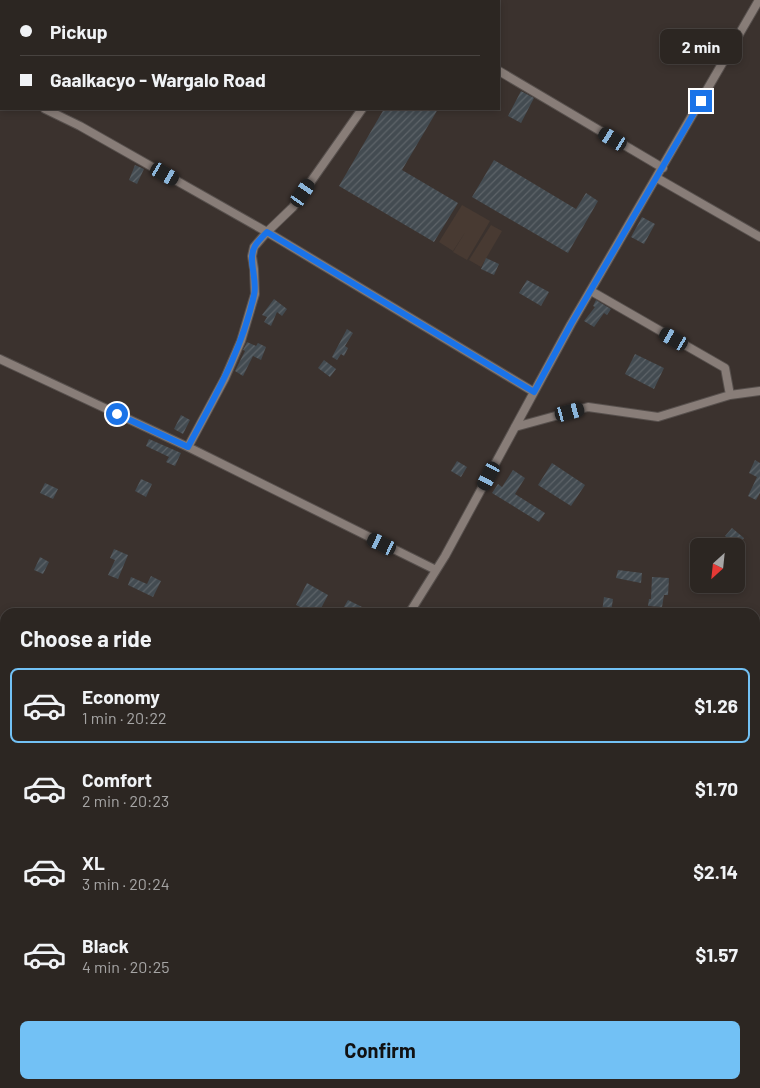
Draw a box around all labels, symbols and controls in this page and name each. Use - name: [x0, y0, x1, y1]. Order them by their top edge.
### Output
- text: Pickup: [50, 20, 108, 43]
- callout: 2 min: [660, 28, 742, 64]
- text: 2 min: [682, 37, 720, 56]
- text: Gaalkacyo - Wargalo Road: [50, 68, 266, 91]
- route end: [690, 90, 712, 112]
- car: [596, 125, 629, 153]
- car: [148, 160, 181, 188]
- car: [288, 176, 317, 210]
- car: [657, 325, 690, 353]
- car: [553, 401, 586, 423]
- route start: [106, 403, 128, 425]
- car: [475, 459, 502, 493]
- car: [365, 531, 398, 557]
- north arrow: [690, 538, 745, 592]
- map controls: [690, 538, 745, 593]
- text: Choose a ride: [20, 625, 152, 651]
- icon: car: [22, 683, 67, 728]
- text: Economy: [82, 685, 160, 708]
- text: $1.26: [694, 694, 738, 717]
- text: 1 min · 20:22: [82, 708, 167, 727]
- icon: car: [22, 766, 67, 811]
- text: Comfort: [82, 768, 152, 791]
- text: $1.70: [695, 777, 738, 800]
- text: 2 min · 20:23: [82, 791, 169, 810]
- icon: car: [22, 849, 67, 894]
- text: XL: [82, 851, 105, 874]
- text: $2.14: [693, 860, 738, 883]
- text: 3 min · 20:24: [82, 874, 170, 893]
- icon: car: [22, 932, 67, 977]
- text: Black: [82, 934, 129, 957]
- text: $1.57: [696, 943, 738, 966]
- text: 4 min · 20:25: [82, 957, 170, 976]
- button: Confirm: [20, 1021, 740, 1079]

